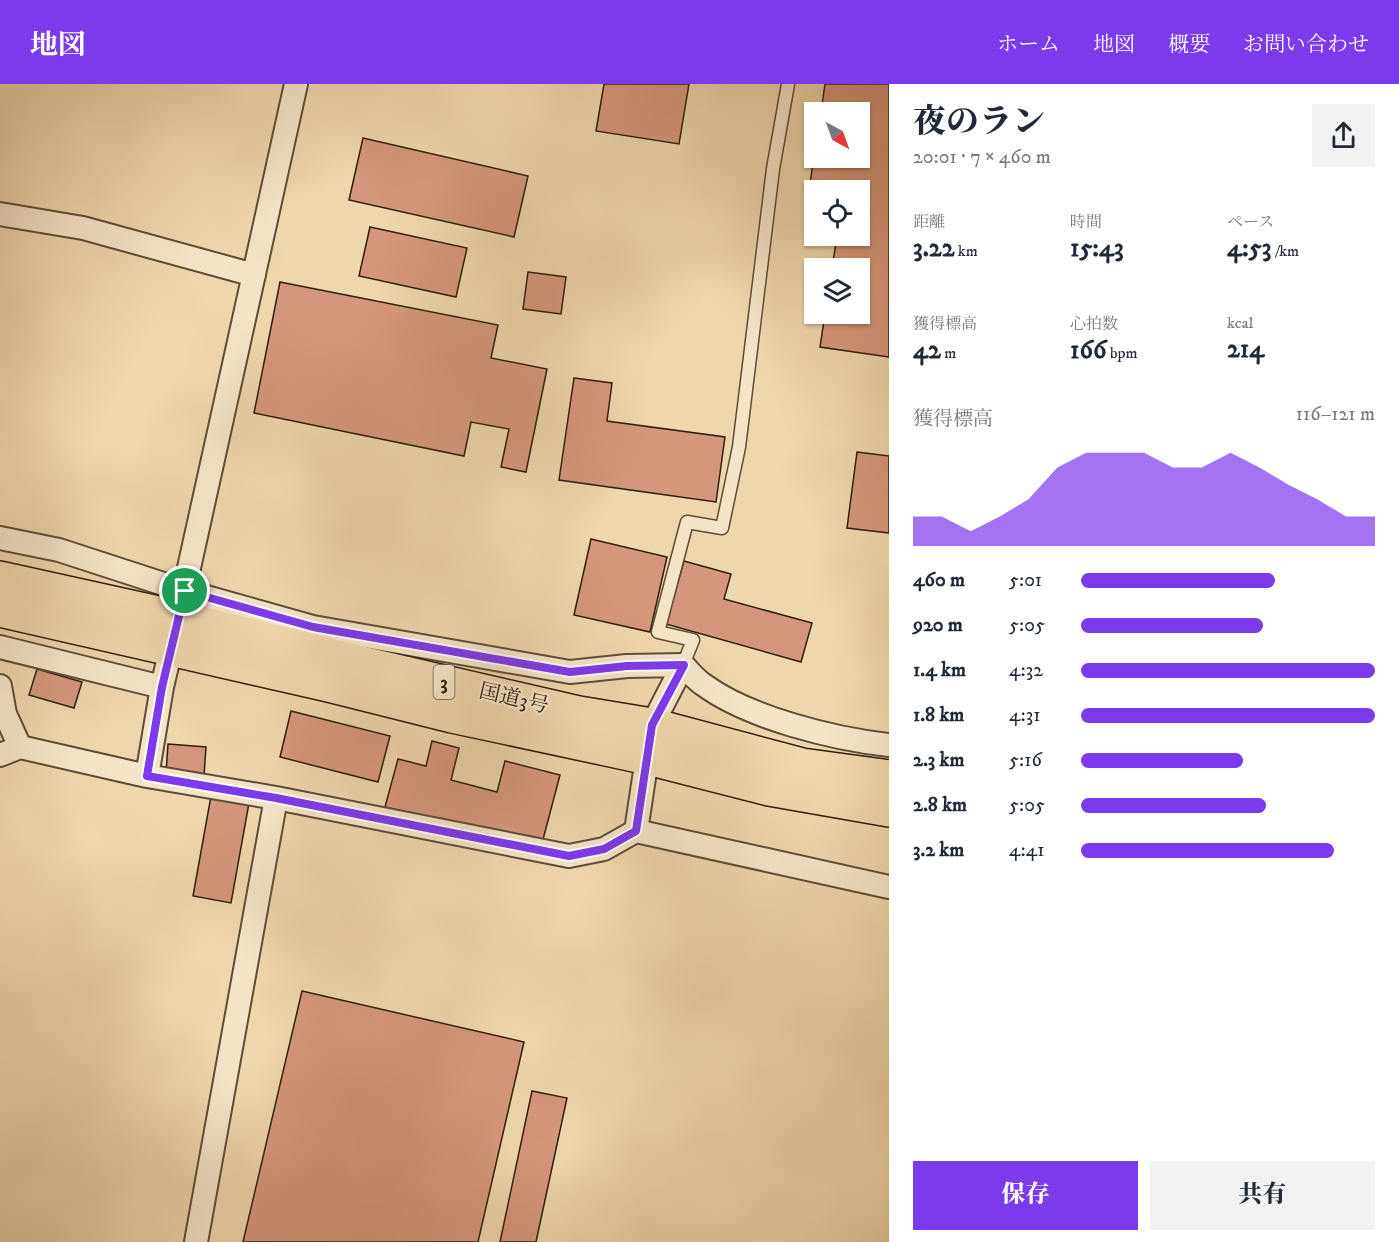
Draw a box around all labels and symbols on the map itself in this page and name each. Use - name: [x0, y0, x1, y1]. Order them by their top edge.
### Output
- north arrow: [804, 102, 870, 168]
- pin: [159, 565, 210, 616]
- road number: 3: [434, 665, 454, 699]
- street label: 国道3号: [476, 678, 551, 720]

